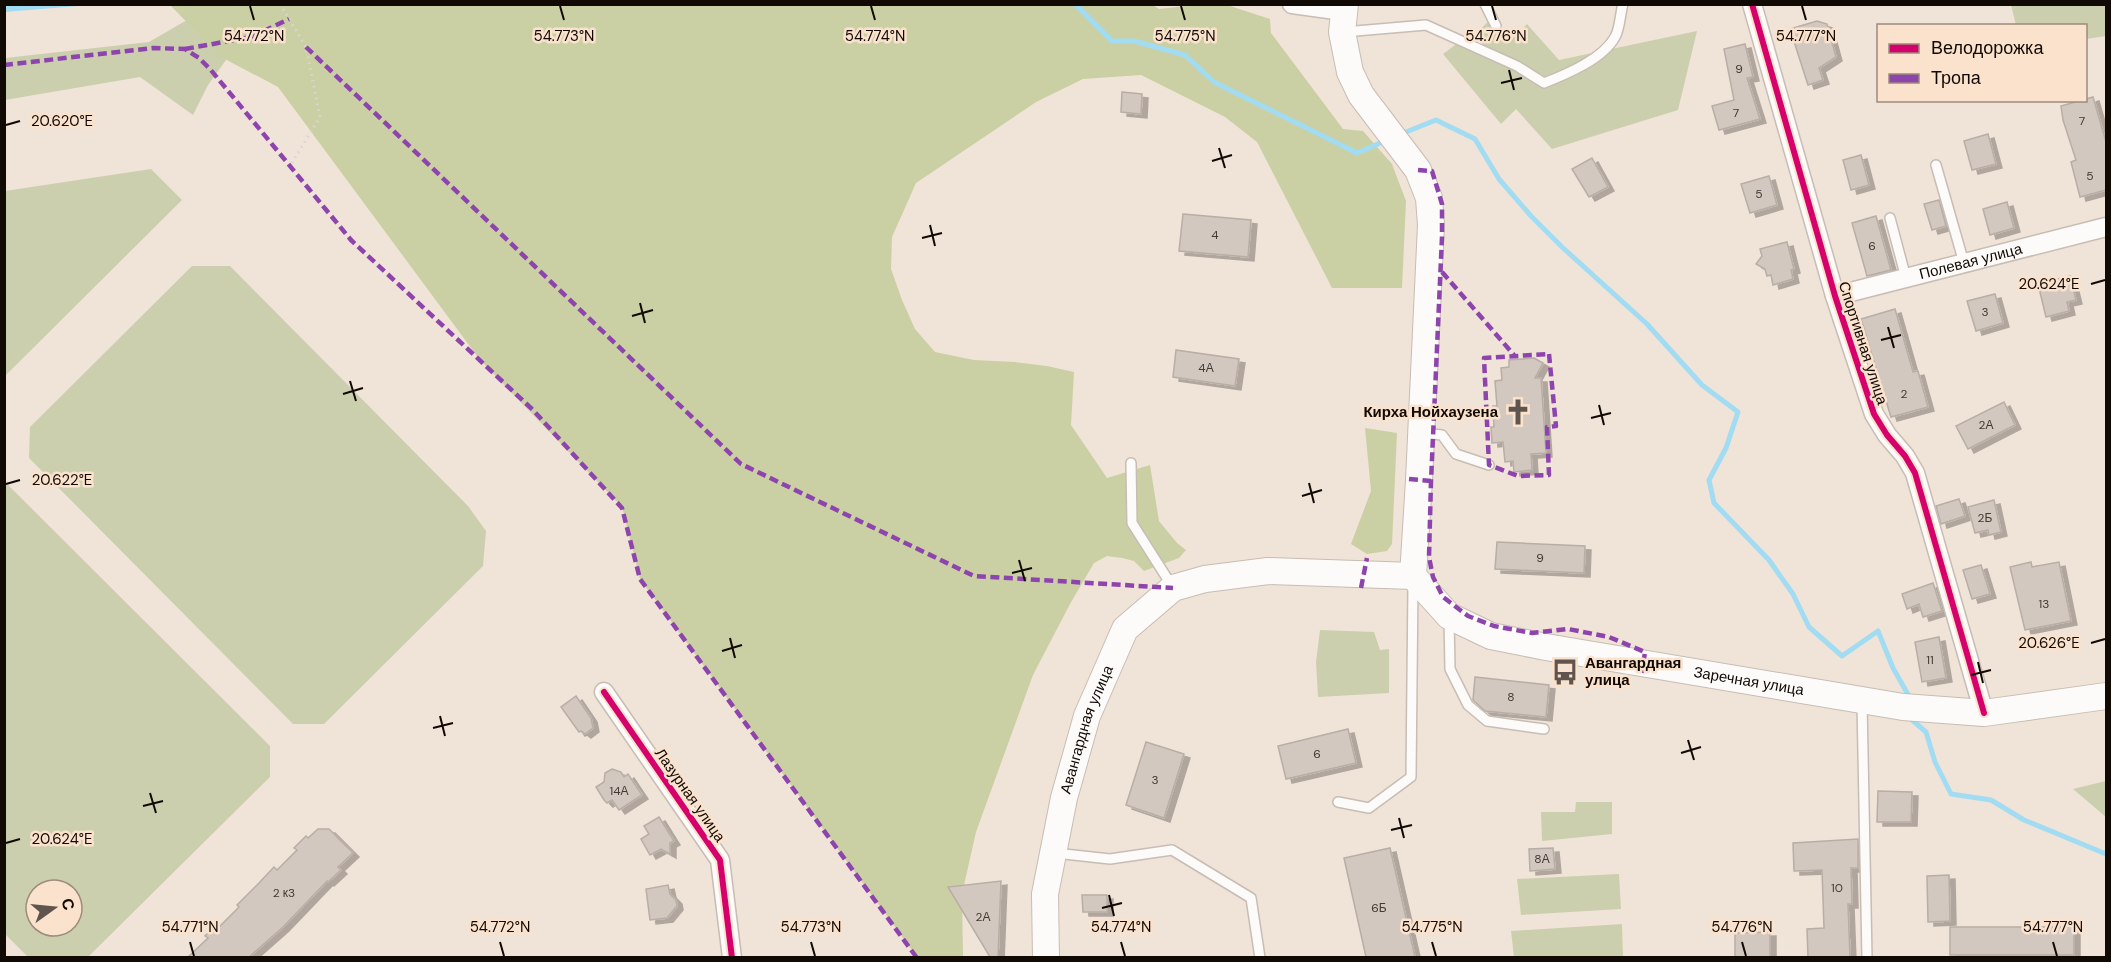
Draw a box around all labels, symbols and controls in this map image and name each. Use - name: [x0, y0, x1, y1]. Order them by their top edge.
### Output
- legend: [1877, 24, 2087, 102]
- text: 54.772°N: [224, 26, 284, 46]
- text: 54.773°N: [534, 26, 594, 46]
- text: 54.774°N: [845, 26, 905, 46]
- text: 54.775°N: [1154, 26, 1216, 46]
- text: 54.776°N: [1465, 26, 1527, 46]
- text: 54.777°N: [1776, 26, 1836, 46]
- text: Велодорожка: [1931, 36, 2044, 60]
- house number: 9: [1735, 61, 1743, 77]
- text: Тропа: [1931, 66, 1982, 90]
- house number: 7: [1733, 105, 1739, 121]
- text: 20.620°E: [31, 111, 93, 131]
- house number: 7: [2079, 113, 2085, 129]
- house number: 5: [2086, 168, 2094, 184]
- house number: 5: [1755, 186, 1763, 202]
- house number: 4: [1211, 227, 1219, 243]
- house number: 6: [1868, 238, 1876, 254]
- street label: Полевая улица: [1917, 239, 2025, 284]
- text: 20.624°E: [2019, 274, 2079, 294]
- street label: Спортивная улица: [1834, 279, 1893, 408]
- house number: 3: [1981, 304, 1989, 320]
- house number: 4А: [1198, 360, 1214, 376]
- house number: 2: [1901, 386, 1908, 402]
- church icon: Кирха Нойхаузена: [1503, 397, 1533, 427]
- place label: Кирха Нойхаузена: [1363, 402, 1499, 422]
- house number: 2А: [1979, 417, 1993, 433]
- text: 20.622°E: [32, 470, 92, 490]
- house number: 2Б: [1978, 510, 1993, 526]
- house number: 9: [1536, 550, 1544, 566]
- house number: 13: [2039, 596, 2049, 612]
- text: 20.626°E: [2018, 633, 2080, 653]
- house number: 11: [1926, 652, 1934, 668]
- place label: Авангардная улица: [1585, 653, 1681, 690]
- bus stop icon: Авангардная улица: [1550, 657, 1580, 687]
- street label: Авангардная улица: [1056, 662, 1118, 796]
- street label: Заречная улица: [1692, 662, 1806, 700]
- house number: 8: [1507, 689, 1515, 705]
- street label: Лазурная улица: [650, 744, 730, 846]
- house number: 6: [1313, 746, 1321, 762]
- house number: 3: [1151, 772, 1159, 788]
- house number: 14А: [609, 783, 629, 799]
- text: 20.624°E: [32, 829, 92, 849]
- house number: 8А: [1534, 851, 1550, 867]
- north arrow: [24, 878, 84, 938]
- house number: 10: [1831, 880, 1843, 896]
- house number: 2 к3: [273, 885, 295, 901]
- text: С: [56, 896, 80, 913]
- house number: 6Б: [1371, 900, 1387, 916]
- house number: 2А: [976, 909, 990, 925]
- text: 54.771°N: [161, 917, 219, 937]
- text: 54.772°N: [470, 917, 530, 937]
- text: 54.773°N: [781, 917, 841, 937]
- text: 54.774°N: [1091, 917, 1151, 937]
- text: 54.775°N: [1401, 917, 1463, 937]
- text: 54.776°N: [1711, 917, 1773, 937]
- text: 54.777°N: [2023, 917, 2083, 937]

